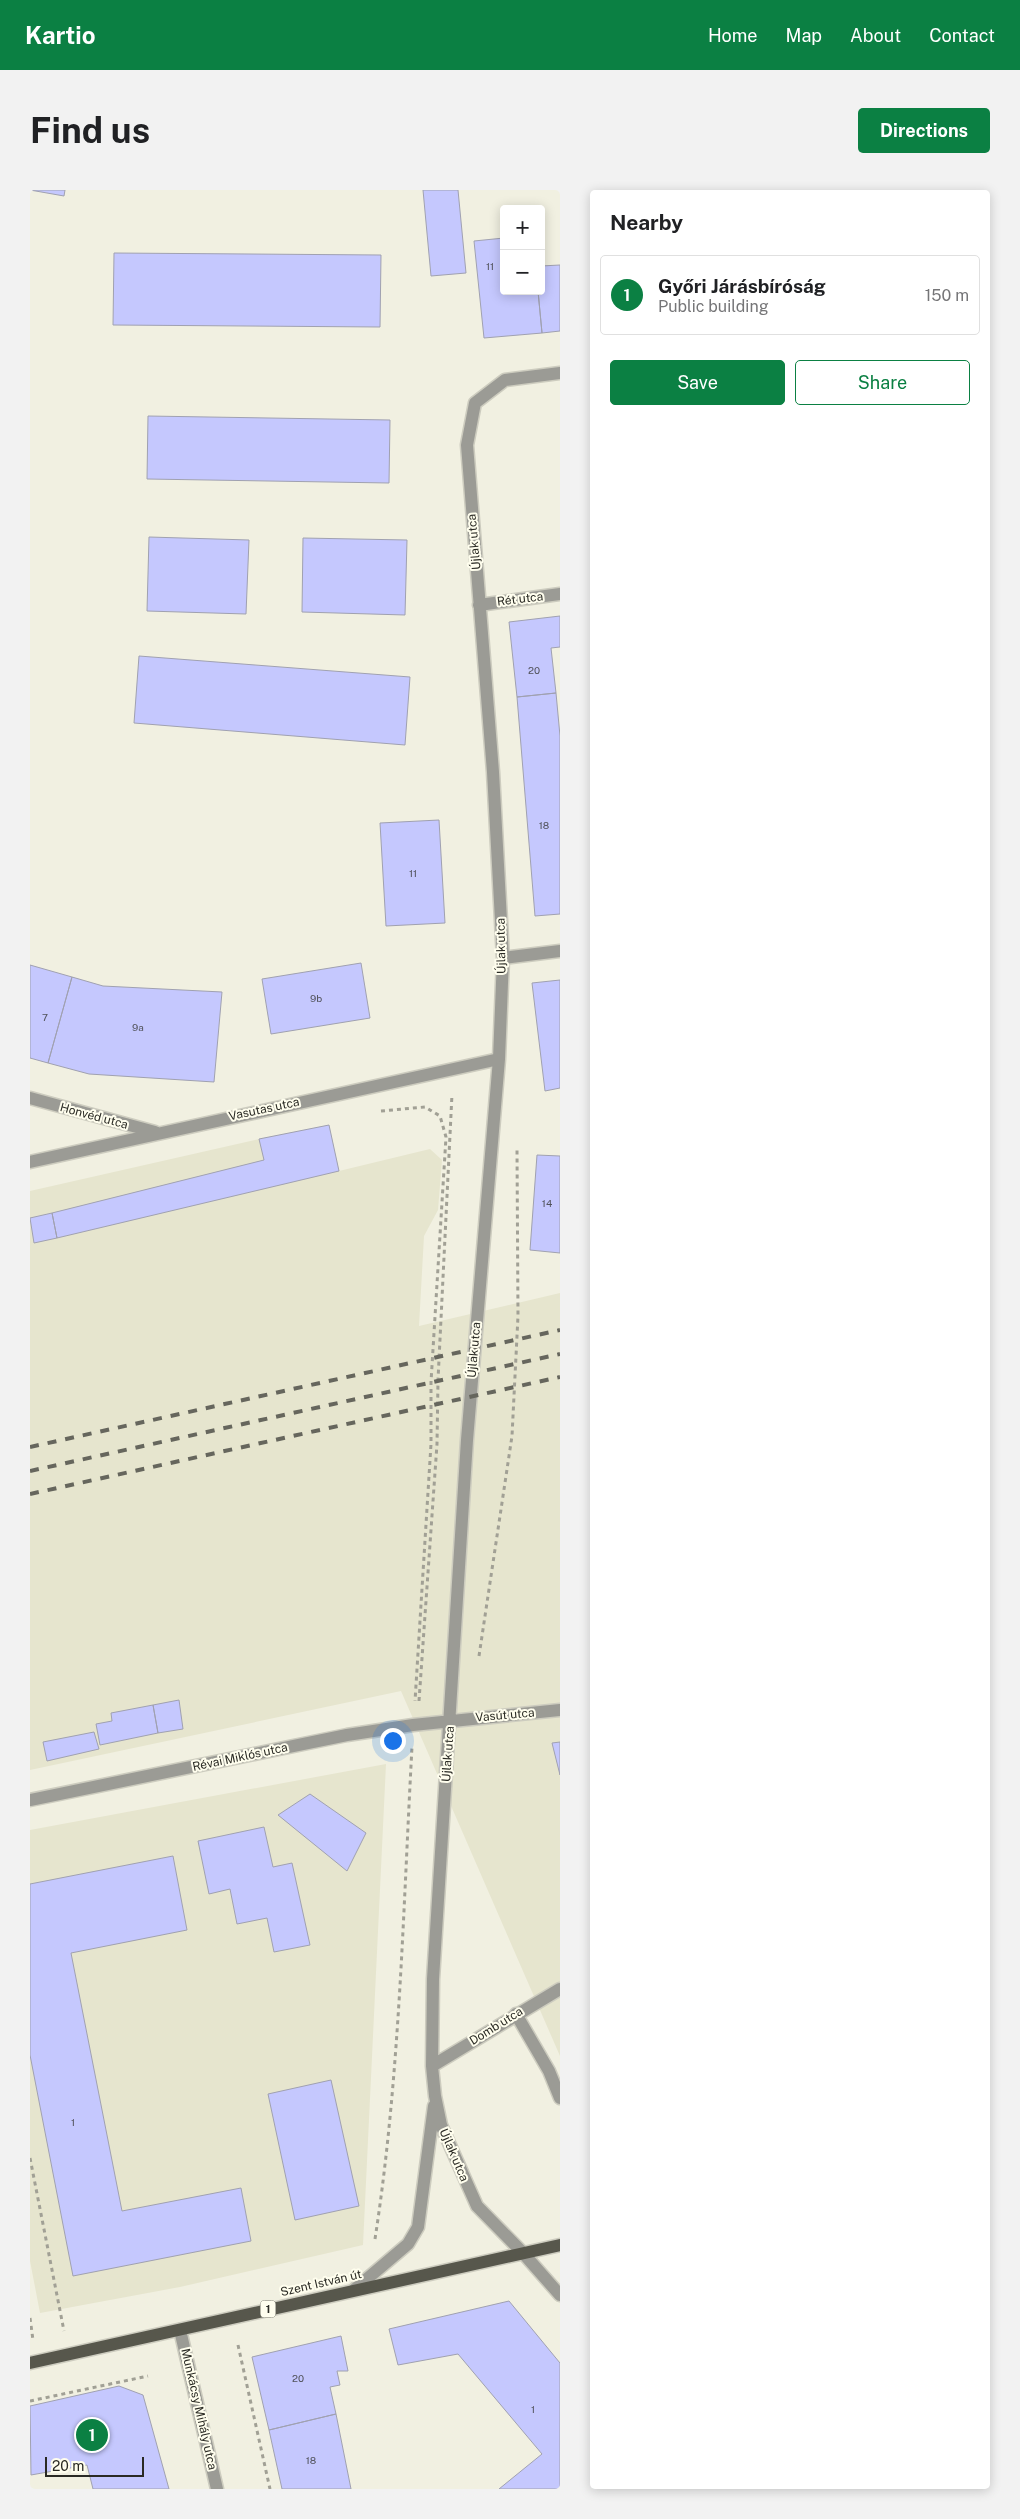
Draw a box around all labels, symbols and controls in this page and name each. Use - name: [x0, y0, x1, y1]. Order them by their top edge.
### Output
- text: Kartio: [25, 21, 96, 49]
- text: Home: [708, 25, 758, 46]
- text: Map: [786, 25, 822, 46]
- text: About: [850, 25, 901, 46]
- text: Contact: [929, 25, 995, 46]
- button: Directions: [858, 108, 990, 153]
- text: Find us: [30, 110, 150, 151]
- map controls: [500, 205, 545, 295]
- button: +: [500, 205, 545, 250]
- text: Nearby: [610, 210, 683, 235]
- button: −: [500, 250, 545, 295]
- house number: 11: [486, 260, 494, 272]
- text: Győri Járásbíróság: [658, 275, 826, 297]
- text: 1: [624, 286, 630, 305]
- text: 150 m: [925, 286, 969, 305]
- text: Public building: [658, 297, 769, 316]
- button: Save: [610, 360, 785, 405]
- button: Share: [795, 360, 970, 405]
- street label: Újlak utca: [465, 513, 483, 571]
- street label: Rét utca: [496, 589, 544, 609]
- house number: 20: [528, 664, 540, 676]
- house number: 18: [539, 819, 549, 831]
- house number: 11: [409, 867, 417, 879]
- street label: Újlak utca: [494, 918, 508, 974]
- house number: 9b: [310, 992, 322, 1004]
- house number: 7: [42, 1011, 48, 1023]
- house number: 9a: [132, 1021, 144, 1033]
- street label: Vasutas utca: [227, 1095, 301, 1123]
- street label: Honvéd utca: [58, 1100, 130, 1132]
- house number: 14: [542, 1197, 552, 1209]
- street label: Újlak utca: [465, 1321, 483, 1379]
- street label: Vasút utca: [475, 1705, 535, 1725]
- street label: Újlak utca: [439, 1726, 457, 1782]
- your location: [380, 1728, 406, 1754]
- street label: Révai Miklós utca: [191, 1740, 289, 1774]
- street label: Domb utca: [467, 2004, 525, 2048]
- house number: 1: [71, 2116, 75, 2128]
- street label: Újlak utca: [437, 2126, 471, 2184]
- street label: Szent István út: [279, 2267, 363, 2299]
- road number: 1: [260, 2300, 276, 2318]
- street label: Munkácsy Mihály utca: [178, 2347, 220, 2471]
- house number: 20: [292, 2372, 304, 2384]
- house number: 1: [531, 2403, 535, 2415]
- pin: 1: [76, 2416, 108, 2454]
- scale bar: [45, 2454, 144, 2477]
- house number: 18: [306, 2454, 316, 2466]
- text: 20 m: [52, 2458, 84, 2474]

